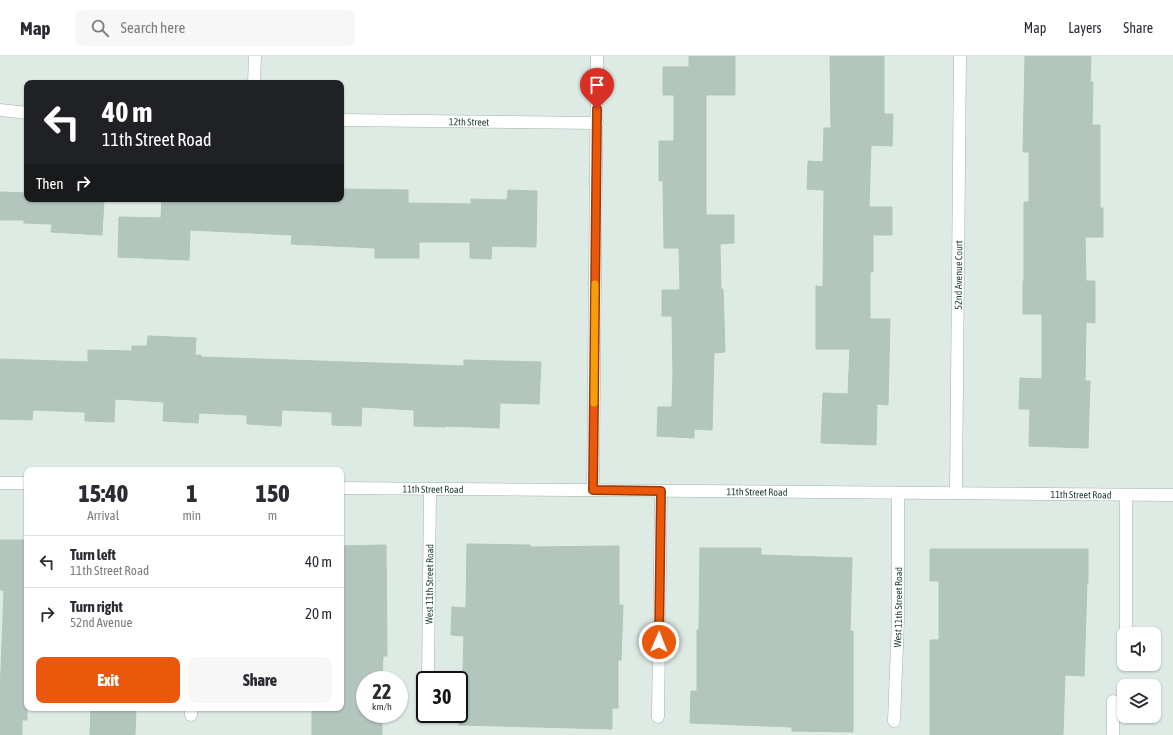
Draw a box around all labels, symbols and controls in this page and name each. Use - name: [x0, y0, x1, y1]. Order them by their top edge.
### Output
- search box: [75, 10, 355, 46]
- text: Map: [20, 17, 51, 39]
- icon: search: [89, 17, 111, 39]
- text: Search here: [121, 19, 185, 36]
- text: Map: [1024, 20, 1046, 36]
- text: Layers: [1068, 20, 1101, 36]
- text: Share: [1123, 20, 1153, 36]
- pin: [580, 68, 614, 109]
- icon: arrive: [586, 74, 608, 96]
- icon: left: [36, 96, 88, 148]
- text: 40 m: [102, 96, 152, 128]
- street label: 12th Street: [449, 116, 489, 128]
- text: 11th Street Road: [102, 129, 212, 150]
- icon: right: [72, 172, 94, 194]
- text: Then: [36, 175, 64, 192]
- street label: 52nd Avenue Court: [953, 240, 964, 310]
- text: 15:40: [79, 480, 128, 507]
- text: 1: [186, 480, 197, 507]
- text: 150: [256, 480, 289, 507]
- street label: 11th Street Road: [402, 484, 464, 495]
- street label: 11th Street Road: [726, 486, 788, 498]
- street label: 11th Street Road: [1050, 489, 1112, 500]
- text: Arrival: [87, 508, 119, 523]
- text: min: [182, 508, 201, 523]
- text: m: [268, 508, 277, 523]
- street label: West 11th Street Road: [424, 544, 435, 624]
- text: Turn left: [70, 546, 116, 563]
- icon: left: [36, 551, 58, 573]
- text: 40 m: [305, 553, 332, 570]
- text: 11th Street Road: [70, 563, 149, 578]
- street label: West 11th Street Road: [892, 567, 904, 647]
- text: Turn right: [70, 598, 123, 615]
- icon: right: [36, 603, 58, 625]
- text: 20 m: [305, 605, 332, 622]
- text: 52nd Avenue: [70, 615, 132, 630]
- position arrow: [638, 621, 680, 663]
- map controls: [1117, 627, 1161, 723]
- button: sound: [1117, 627, 1161, 671]
- button: Exit: [36, 657, 180, 703]
- button: Share: [188, 657, 332, 703]
- speed limit sign: 30: [416, 671, 468, 723]
- button: layers: [1117, 679, 1161, 723]
- text: 22: [373, 680, 391, 703]
- text: km/h: [372, 701, 392, 712]

